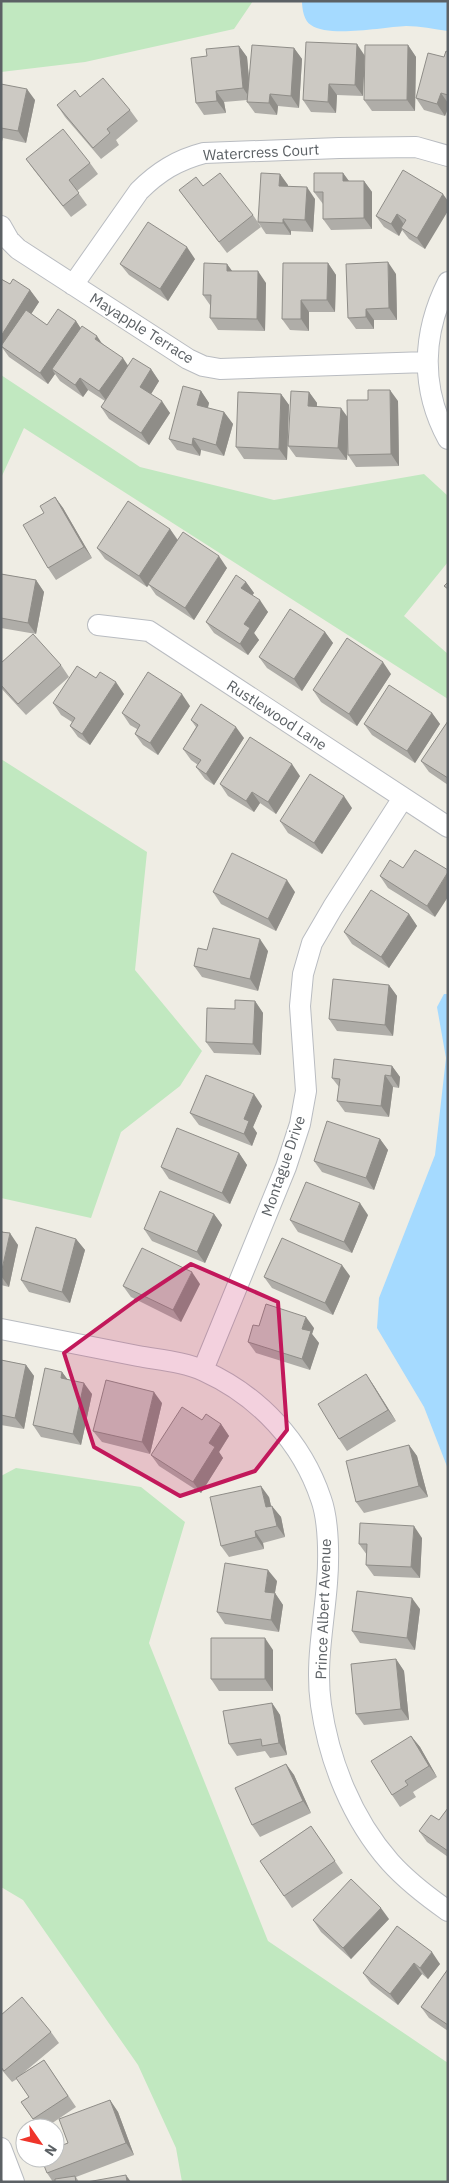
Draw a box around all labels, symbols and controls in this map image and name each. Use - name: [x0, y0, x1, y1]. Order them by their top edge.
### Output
- street label: Watercress Court: [202, 139, 320, 165]
- street label: Mayapple Terrace: [86, 288, 198, 368]
- street label: Rustlewood Lane: [223, 676, 331, 754]
- street label: Montague Drive: [257, 1113, 309, 1219]
- street label: Prince Albert Avenue: [311, 1538, 335, 1680]
- north arrow: [15, 2118, 65, 2168]
- text: N: [40, 2141, 61, 2160]

